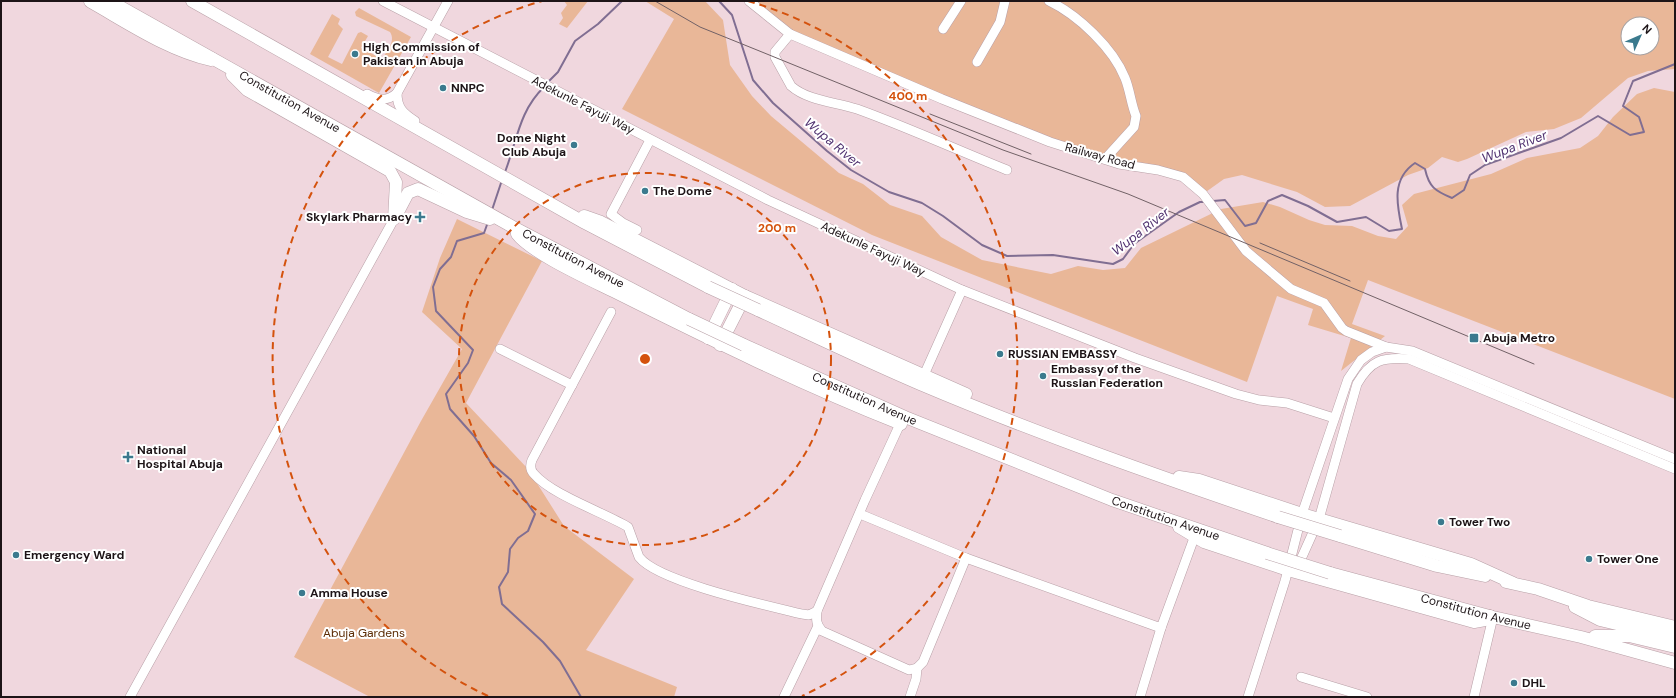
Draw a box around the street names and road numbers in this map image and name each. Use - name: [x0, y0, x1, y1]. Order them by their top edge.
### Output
- street label: Constitution Avenue: [236, 67, 343, 137]
- street label: Adekunle Fayuji Way: [529, 72, 637, 138]
- street label: Railway Road: [1063, 139, 1137, 173]
- street label: Adekunle Fayuji Way: [818, 218, 928, 280]
- street label: Constitution Avenue: [519, 225, 627, 292]
- street label: Constitution Avenue: [810, 368, 920, 429]
- street label: Constitution Avenue: [1109, 492, 1222, 544]
- street label: Constitution Avenue: [1419, 590, 1533, 633]

